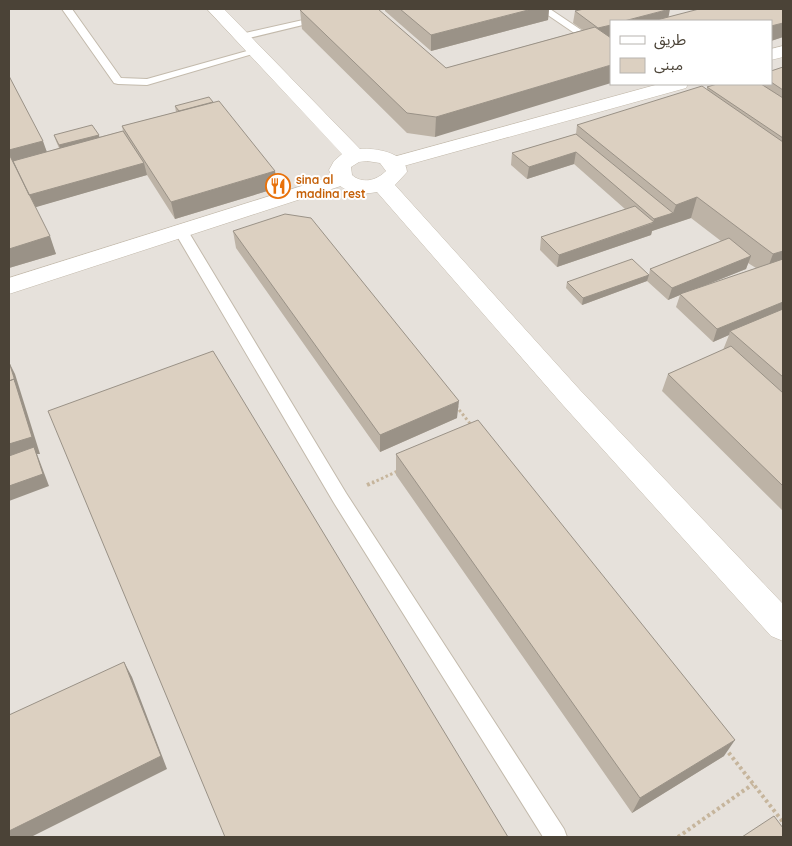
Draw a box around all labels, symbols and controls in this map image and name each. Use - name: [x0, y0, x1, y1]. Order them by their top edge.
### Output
- legend: [610, 20, 772, 85]
- text: طريق: [654, 30, 686, 50]
- text: مبنى: [654, 55, 683, 74]
- place label: sina al madina rest: [296, 172, 366, 201]
- restaurant icon: sina al madina rest: [265, 173, 291, 199]

